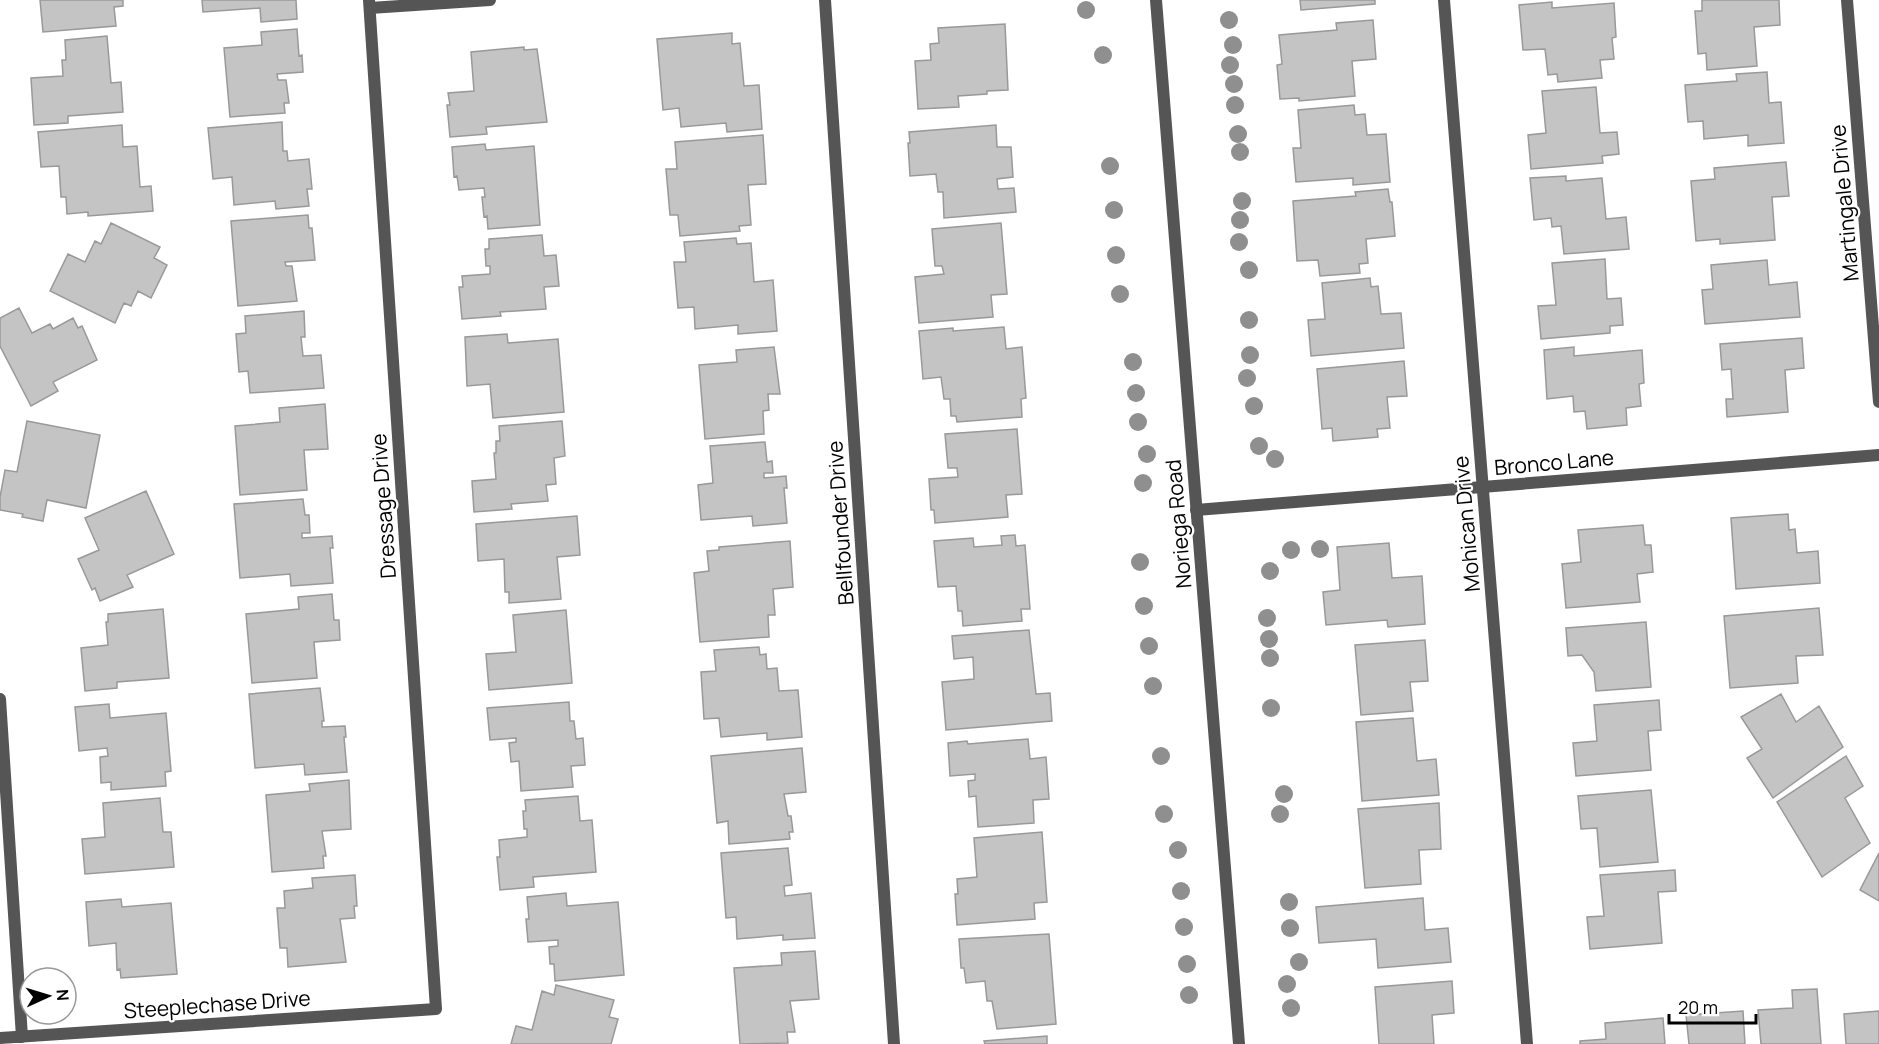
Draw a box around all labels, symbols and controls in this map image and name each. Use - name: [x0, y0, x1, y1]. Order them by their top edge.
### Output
- street label: Martingale Drive: [1823, 123, 1865, 283]
- street label: Dressage Drive: [364, 432, 402, 580]
- street label: Bellfounder Drive: [820, 440, 860, 606]
- street label: Bronco Lane: [1493, 443, 1615, 481]
- street label: Mohican Drive: [1446, 455, 1486, 593]
- street label: Noriega Road: [1158, 458, 1198, 590]
- north arrow: [18, 966, 78, 1026]
- street label: Steeplechase Drive: [123, 984, 311, 1024]
- scale bar: [1669, 987, 1756, 1025]
- text: N: [52, 988, 74, 1001]
- text: 20 m: [1678, 995, 1718, 1019]

